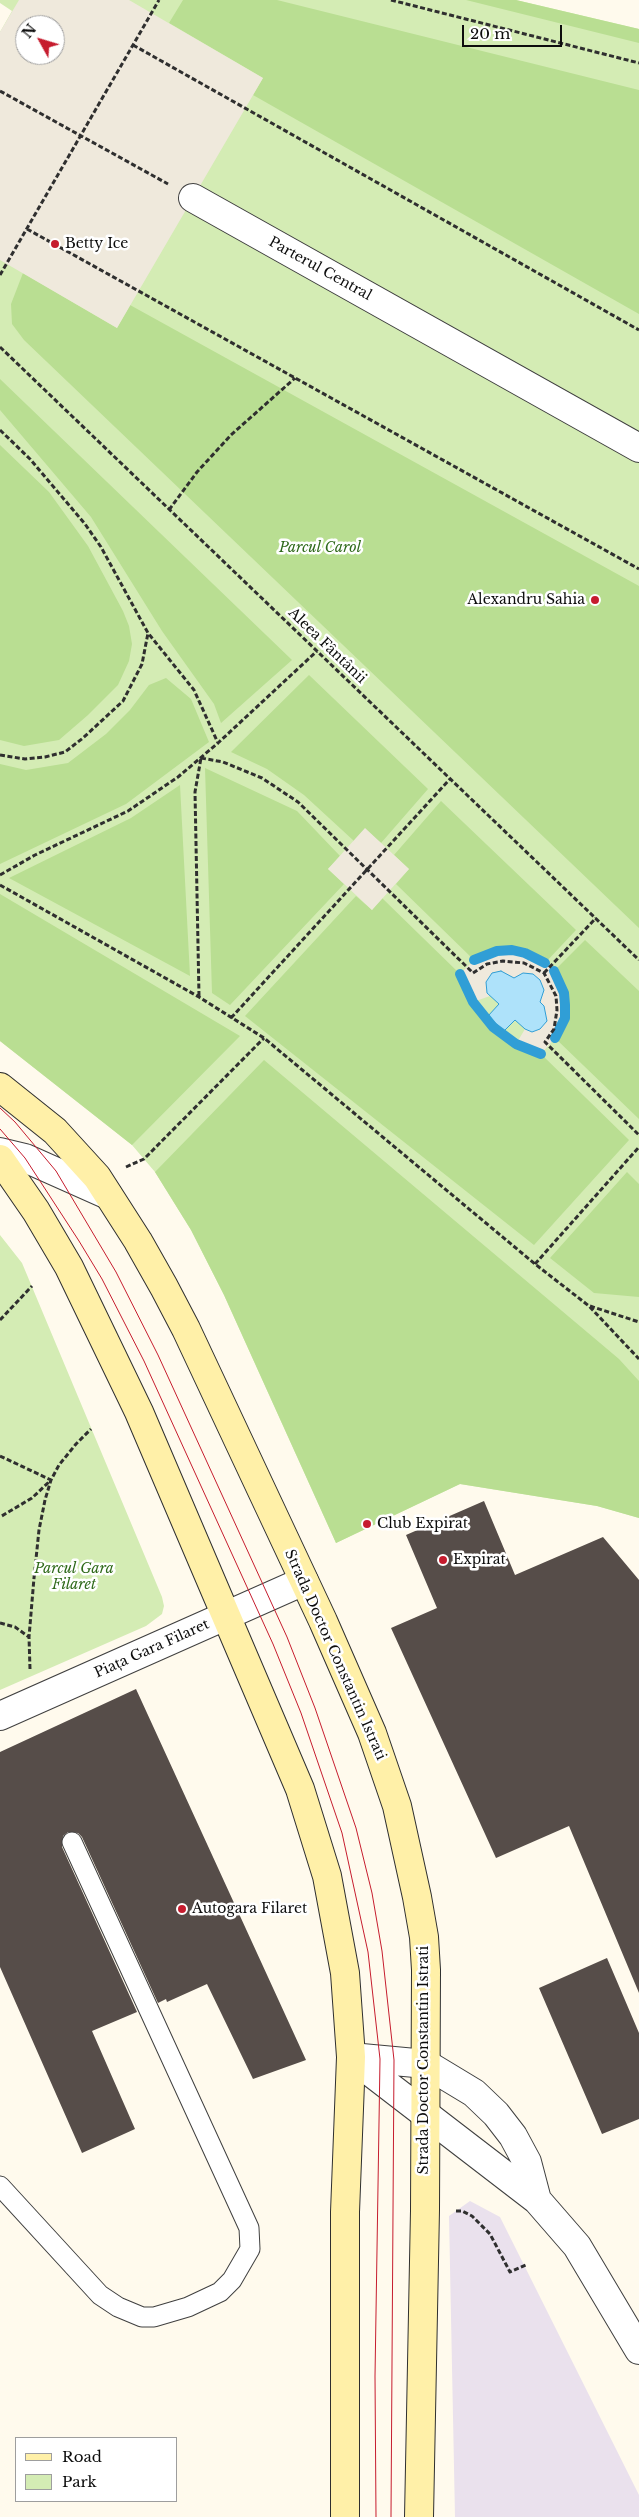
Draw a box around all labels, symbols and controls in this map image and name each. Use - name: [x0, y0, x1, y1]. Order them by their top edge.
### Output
- north arrow: [15, 15, 65, 65]
- scale bar: [464, 15, 564, 47]
- text: N: [18, 20, 40, 42]
- text: 20 m: [470, 24, 510, 43]
- street label: Parterul Central: [266, 234, 374, 304]
- place label: Betty Ice: [65, 236, 128, 252]
- marker: Betty Ice: [49, 238, 61, 250]
- park label: Parcul Carol: [279, 540, 361, 556]
- place label: Alexandru Sahia: [467, 592, 585, 608]
- marker: Alexandru Sahia: [589, 594, 601, 606]
- street label: Aleea Fântânii: [285, 605, 369, 687]
- place label: Club Expirat: [377, 1516, 468, 1532]
- marker: Club Expirat: [361, 1518, 373, 1530]
- street label: Strada Doctor Constantin Istrati: [281, 1547, 389, 1763]
- place label: Expirat: [453, 1552, 506, 1568]
- marker: Expirat: [437, 1554, 449, 1566]
- park label: Parcul Gara Filaret: [34, 1561, 114, 1594]
- street label: Piața Gara Filaret: [92, 1616, 212, 1682]
- place label: Autogara Filaret: [192, 1901, 307, 1917]
- marker: Autogara Filaret: [176, 1903, 188, 1915]
- street label: Strada Doctor Constantin Istrati: [416, 1946, 432, 2174]
- legend: [15, 2437, 178, 2502]
- text: Road: [62, 2447, 102, 2466]
- text: Park: [62, 2472, 97, 2491]

